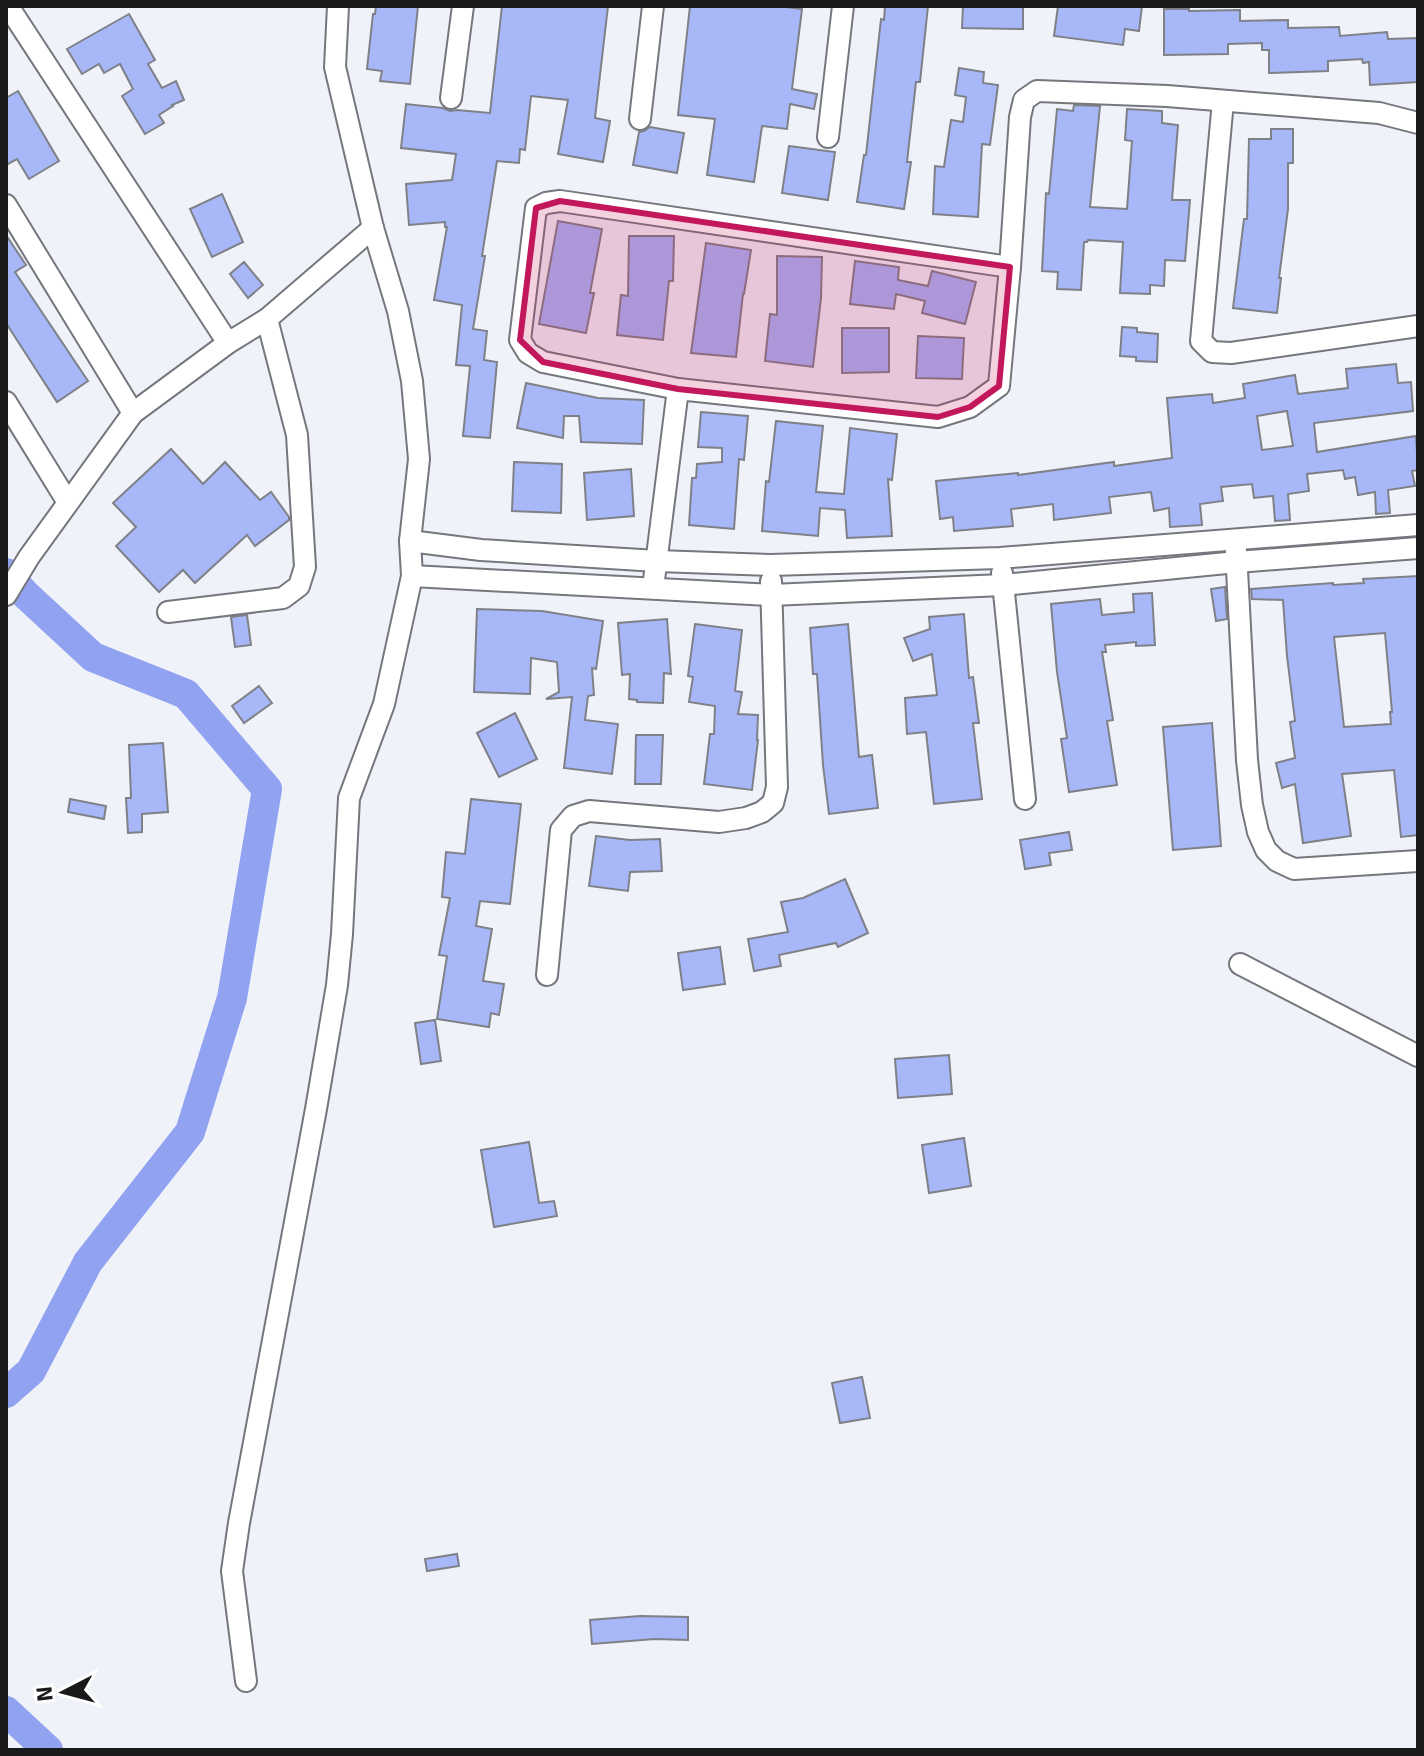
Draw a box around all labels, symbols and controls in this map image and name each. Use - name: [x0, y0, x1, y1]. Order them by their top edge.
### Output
- north arrow: [24, 1652, 104, 1732]
- text: N: [30, 1685, 59, 1703]

